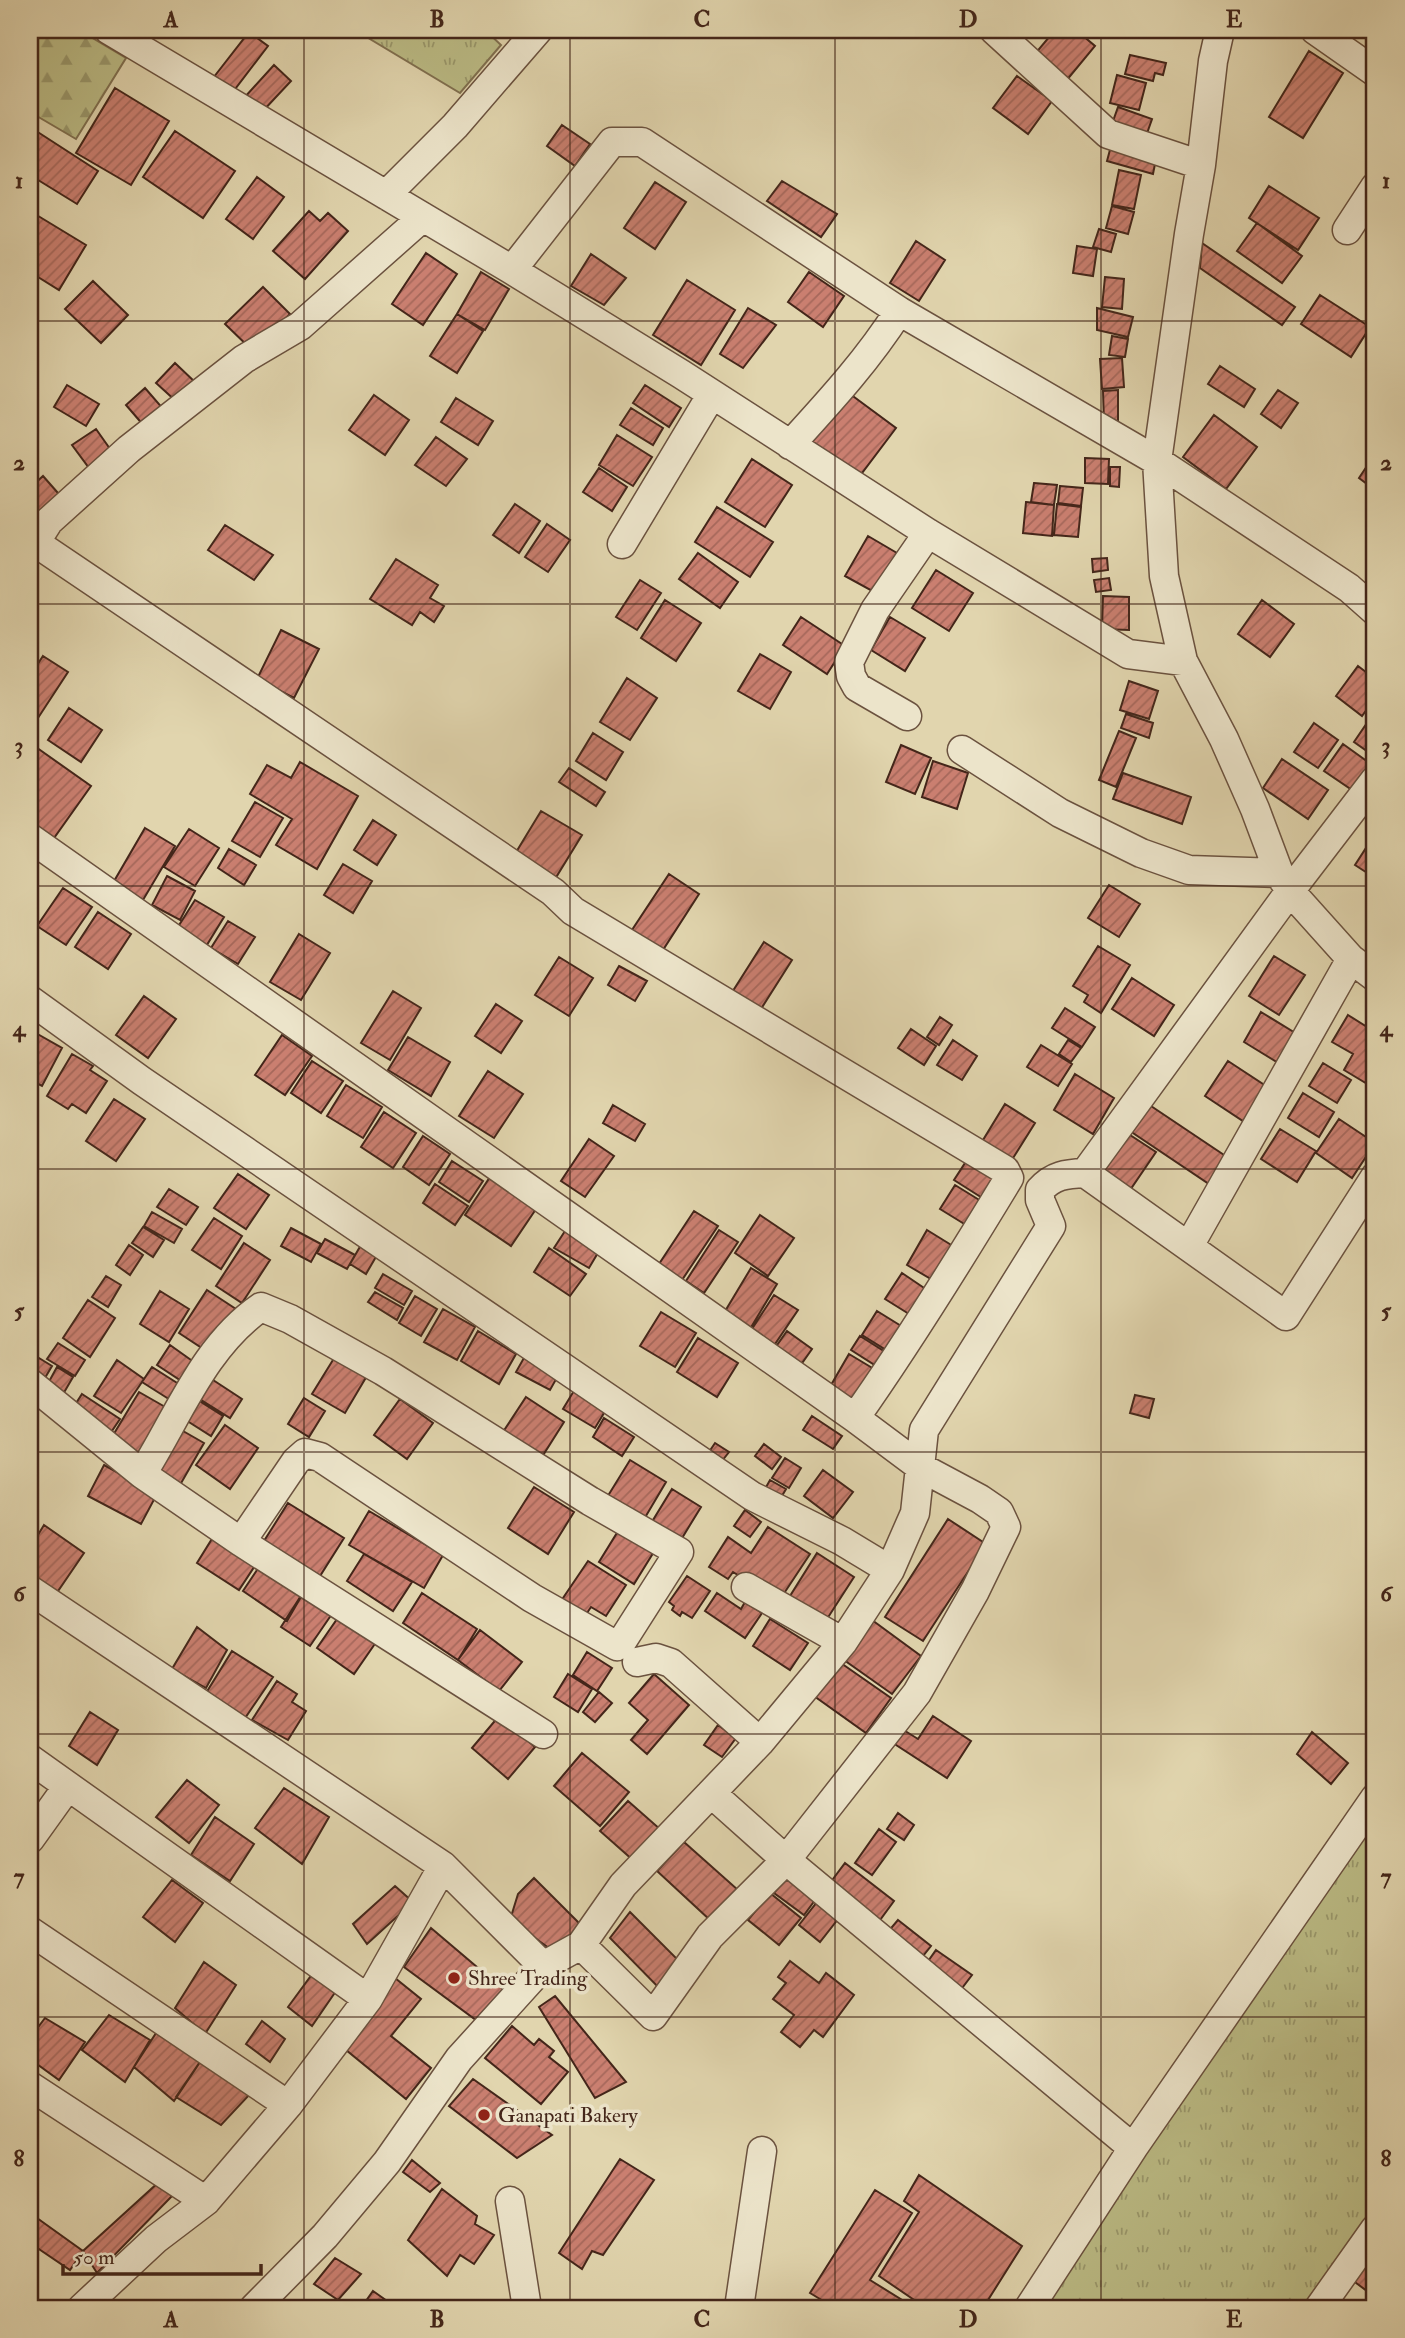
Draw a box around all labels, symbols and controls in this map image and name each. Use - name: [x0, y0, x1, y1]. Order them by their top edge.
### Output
- text: A: [163, 5, 179, 34]
- text: B: [429, 5, 445, 34]
- text: C: [694, 5, 710, 34]
- text: D: [959, 5, 977, 34]
- text: E: [1226, 5, 1243, 34]
- text: 1: [15, 166, 23, 195]
- text: 1: [1382, 166, 1390, 195]
- text: 2: [13, 448, 25, 477]
- text: 2: [1380, 448, 1392, 477]
- text: 3: [15, 731, 23, 760]
- text: 3: [1382, 731, 1390, 760]
- text: 4: [12, 1014, 27, 1043]
- text: 4: [1379, 1014, 1394, 1043]
- text: 5: [14, 1296, 25, 1325]
- text: 5: [1381, 1296, 1392, 1325]
- text: 6: [13, 1579, 27, 1608]
- text: 6: [1380, 1579, 1394, 1608]
- text: 7: [14, 1862, 25, 1891]
- text: 7: [1381, 1862, 1392, 1891]
- place label: Shree Trading: [468, 1965, 588, 1992]
- marker: Shree Trading: [446, 1970, 462, 1986]
- place label: Ganapati Bakery: [498, 2102, 639, 2129]
- marker: Ganapati Bakery: [476, 2107, 492, 2123]
- text: 8: [14, 2144, 25, 2173]
- text: 8: [1381, 2144, 1392, 2173]
- scale bar: [63, 2233, 261, 2277]
- text: 50 m: [74, 2244, 115, 2271]
- text: A: [163, 2305, 179, 2334]
- text: B: [429, 2305, 445, 2334]
- text: C: [694, 2305, 710, 2334]
- text: D: [959, 2305, 977, 2334]
- text: E: [1226, 2305, 1243, 2334]

